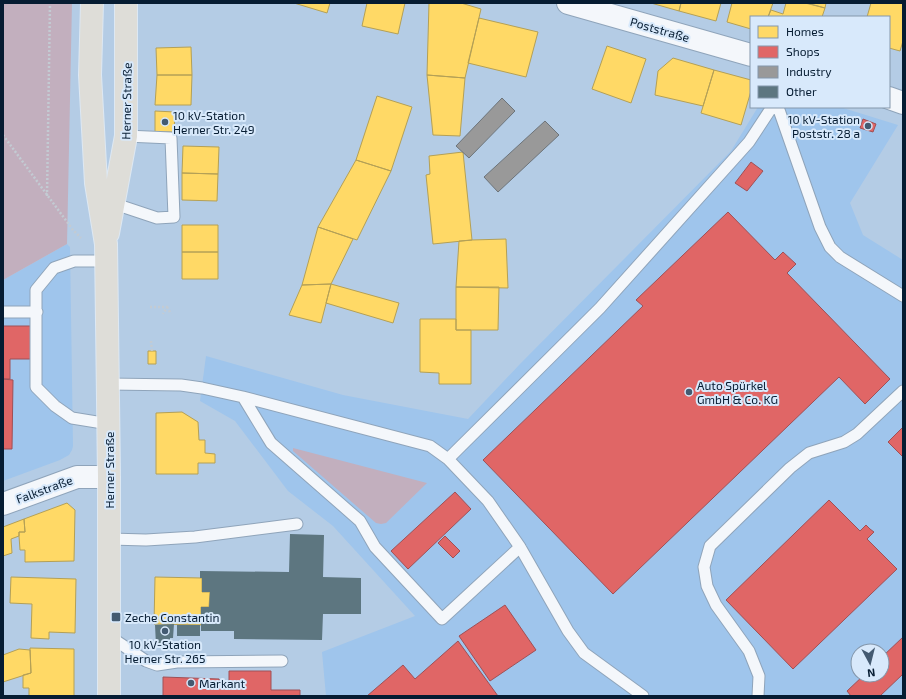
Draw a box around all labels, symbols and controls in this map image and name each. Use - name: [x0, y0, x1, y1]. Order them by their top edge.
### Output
- street label: Poststraße: [629, 14, 691, 44]
- legend: [750, 16, 890, 108]
- text: Homes: [786, 24, 824, 38]
- text: Shops: [786, 44, 820, 58]
- street label: Herner Straße: [118, 62, 134, 140]
- text: Industry: [786, 64, 832, 78]
- text: Other: [786, 84, 817, 98]
- place label: 10 kV-Station Herner Str. 249: [173, 108, 255, 136]
- place label: 10 kV-Station Poststr. 28 a: [788, 112, 860, 140]
- marker: 10 kV-Station Herner Str. 249: [160, 117, 170, 127]
- marker: 10 kV-Station Poststr. 28 a: [863, 121, 873, 131]
- place label: Auto Spürkel GmbH & Co. KG: [697, 378, 778, 406]
- marker: Auto Spürkel GmbH & Co. KG: [684, 387, 694, 397]
- street label: Herner Straße: [102, 431, 116, 509]
- street label: Falkstraße: [14, 472, 74, 506]
- place label: Zeche Constantin: [125, 610, 220, 624]
- marker: Zeche Constantin: [110, 611, 122, 623]
- marker: 10 kV-Station Herner Str. 265: [160, 626, 170, 636]
- place label: 10 kV-Station Herner Str. 265: [125, 637, 205, 665]
- north arrow: [850, 643, 890, 683]
- text: N: [866, 666, 876, 680]
- place label: Markant: [199, 676, 246, 690]
- marker: Markant: [186, 678, 196, 688]

